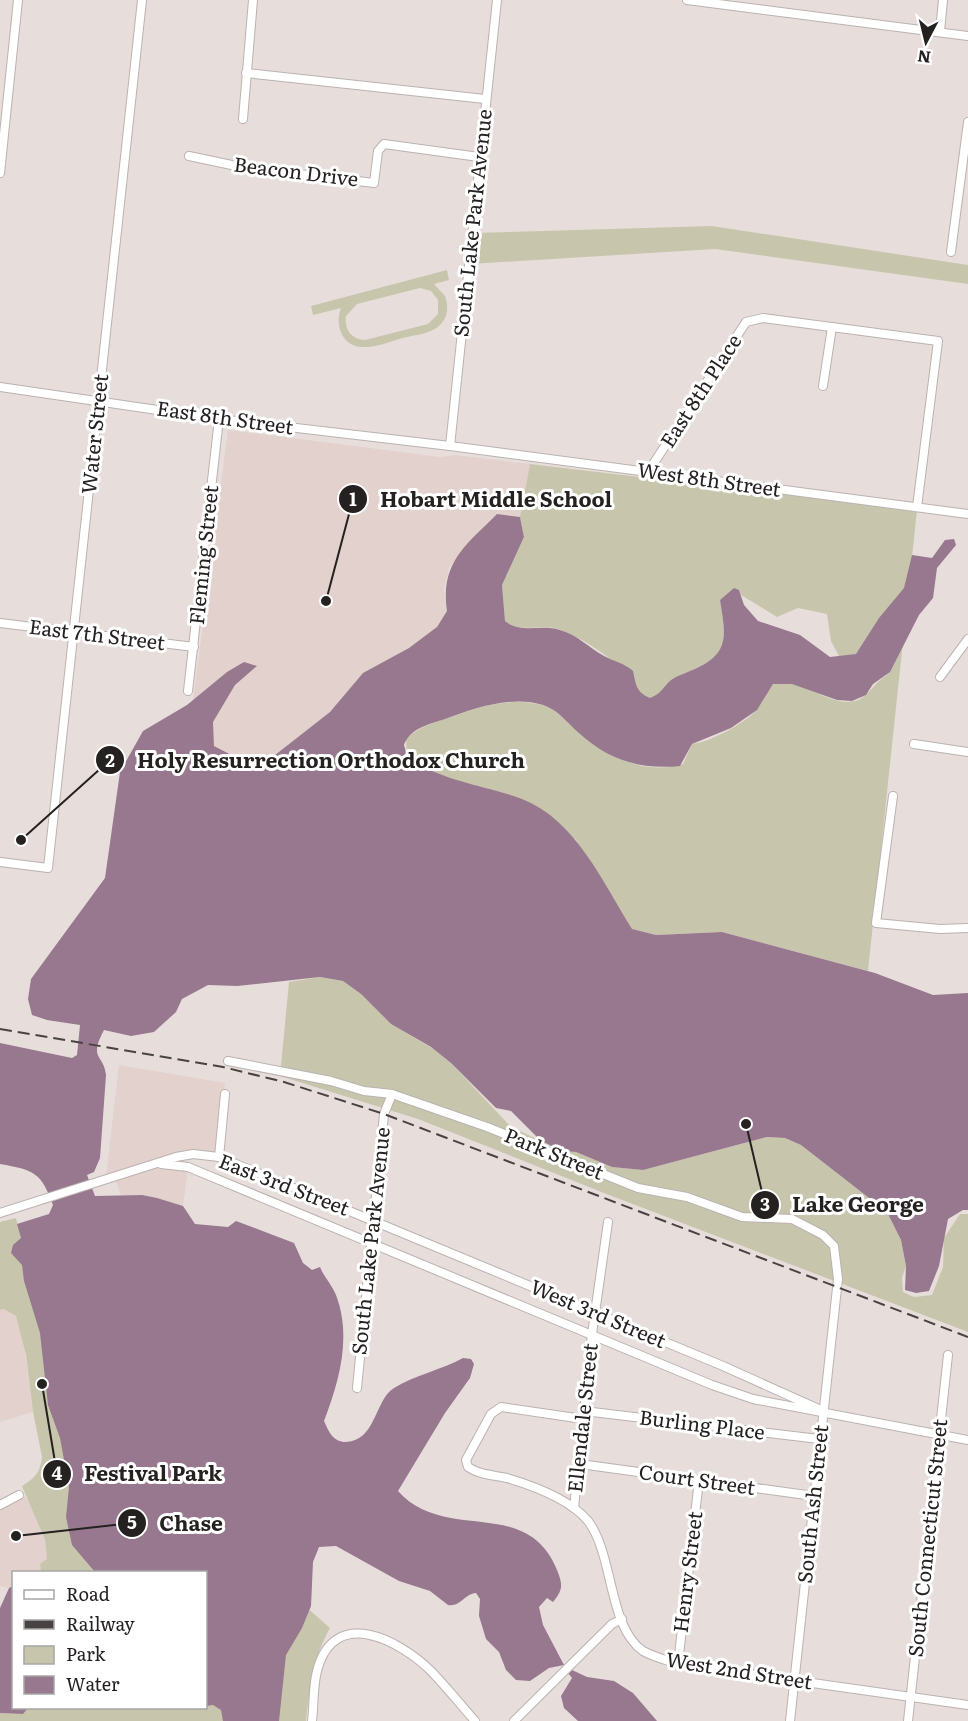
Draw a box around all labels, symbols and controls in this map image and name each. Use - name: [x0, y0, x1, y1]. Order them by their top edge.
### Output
- north arrow: [896, 12, 956, 72]
- text: N: [916, 45, 932, 71]
- street label: South Lake Park Avenue: [444, 107, 498, 338]
- street label: Beacon Drive: [232, 147, 360, 193]
- street label: East 8th Place: [651, 327, 747, 453]
- street label: Water Street: [72, 372, 114, 495]
- street label: East 8th Street: [155, 392, 296, 440]
- street label: West 8th Street: [636, 453, 783, 503]
- callout: Hobart Middle School: [338, 480, 624, 519]
- text: Hobart Middle School: [380, 482, 612, 513]
- street label: Fleming Street: [180, 483, 224, 626]
- text: 1: [349, 485, 357, 512]
- street label: East 7th Street: [27, 610, 167, 656]
- callout: Holy Resurrection Orthodox Church: [95, 741, 537, 780]
- text: Holy Resurrection Orthodox Church: [137, 743, 525, 774]
- text: 2: [105, 746, 115, 773]
- street label: Park Street: [500, 1119, 609, 1186]
- street label: South Lake Park Avenue: [342, 1125, 396, 1356]
- street label: East 3rd Street: [215, 1144, 354, 1222]
- callout: Lake George: [750, 1185, 936, 1224]
- text: Lake George: [792, 1187, 924, 1218]
- text: 3: [760, 1190, 770, 1217]
- street label: West 3rd Street: [526, 1270, 671, 1354]
- street label: Ellendale Street: [558, 1342, 604, 1494]
- street label: Burling Place: [638, 1400, 767, 1446]
- street label: South Connecticut Street: [899, 1417, 953, 1658]
- street label: South Ash Street: [788, 1423, 834, 1585]
- callout: Festival Park: [42, 1454, 234, 1493]
- street label: Court Street: [637, 1455, 757, 1501]
- text: Festival Park: [84, 1456, 223, 1487]
- text: 4: [52, 1459, 63, 1486]
- callout: Chase: [117, 1504, 235, 1543]
- text: Chase: [159, 1506, 223, 1537]
- text: 5: [127, 1508, 137, 1535]
- street label: Henry Street: [664, 1509, 708, 1634]
- legend: [12, 1571, 207, 1709]
- text: Road: [66, 1580, 110, 1607]
- text: Railway: [66, 1610, 135, 1637]
- text: Park: [66, 1640, 107, 1667]
- street label: West 2nd Street: [664, 1643, 815, 1695]
- text: Water: [66, 1670, 120, 1697]

